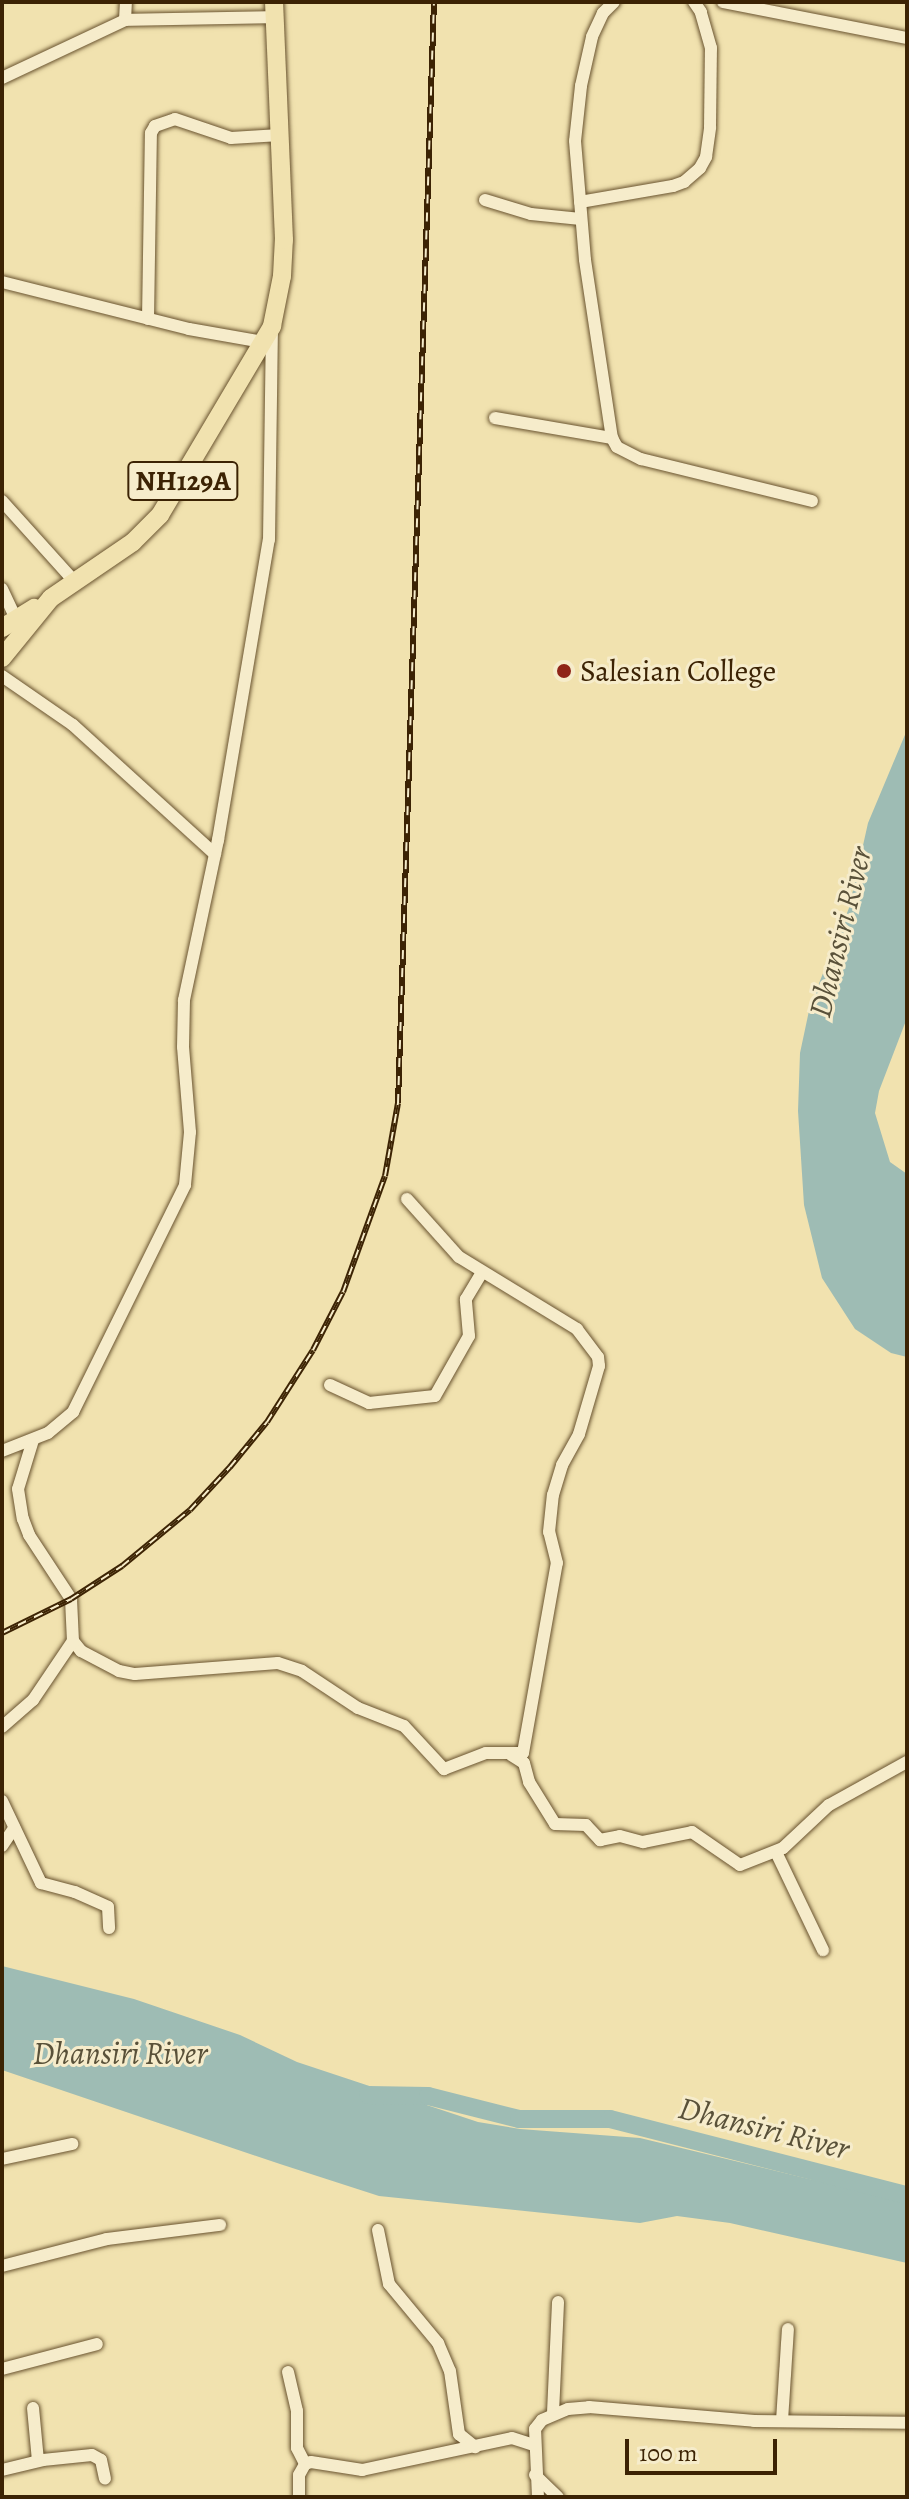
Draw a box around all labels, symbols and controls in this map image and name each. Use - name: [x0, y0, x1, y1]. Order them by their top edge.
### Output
- road number: NH129A: [127, 457, 239, 505]
- place label: Salesian College: [580, 653, 776, 689]
- marker: Salesian College: [555, 662, 573, 680]
- water label: Dhansiri River: [800, 843, 880, 1021]
- water label: Dhansiri River: [33, 2034, 207, 2072]
- water label: Dhansiri River: [675, 2088, 853, 2168]
- scale bar: [629, 2423, 781, 2473]
- text: 100 m: [639, 2437, 698, 2469]

